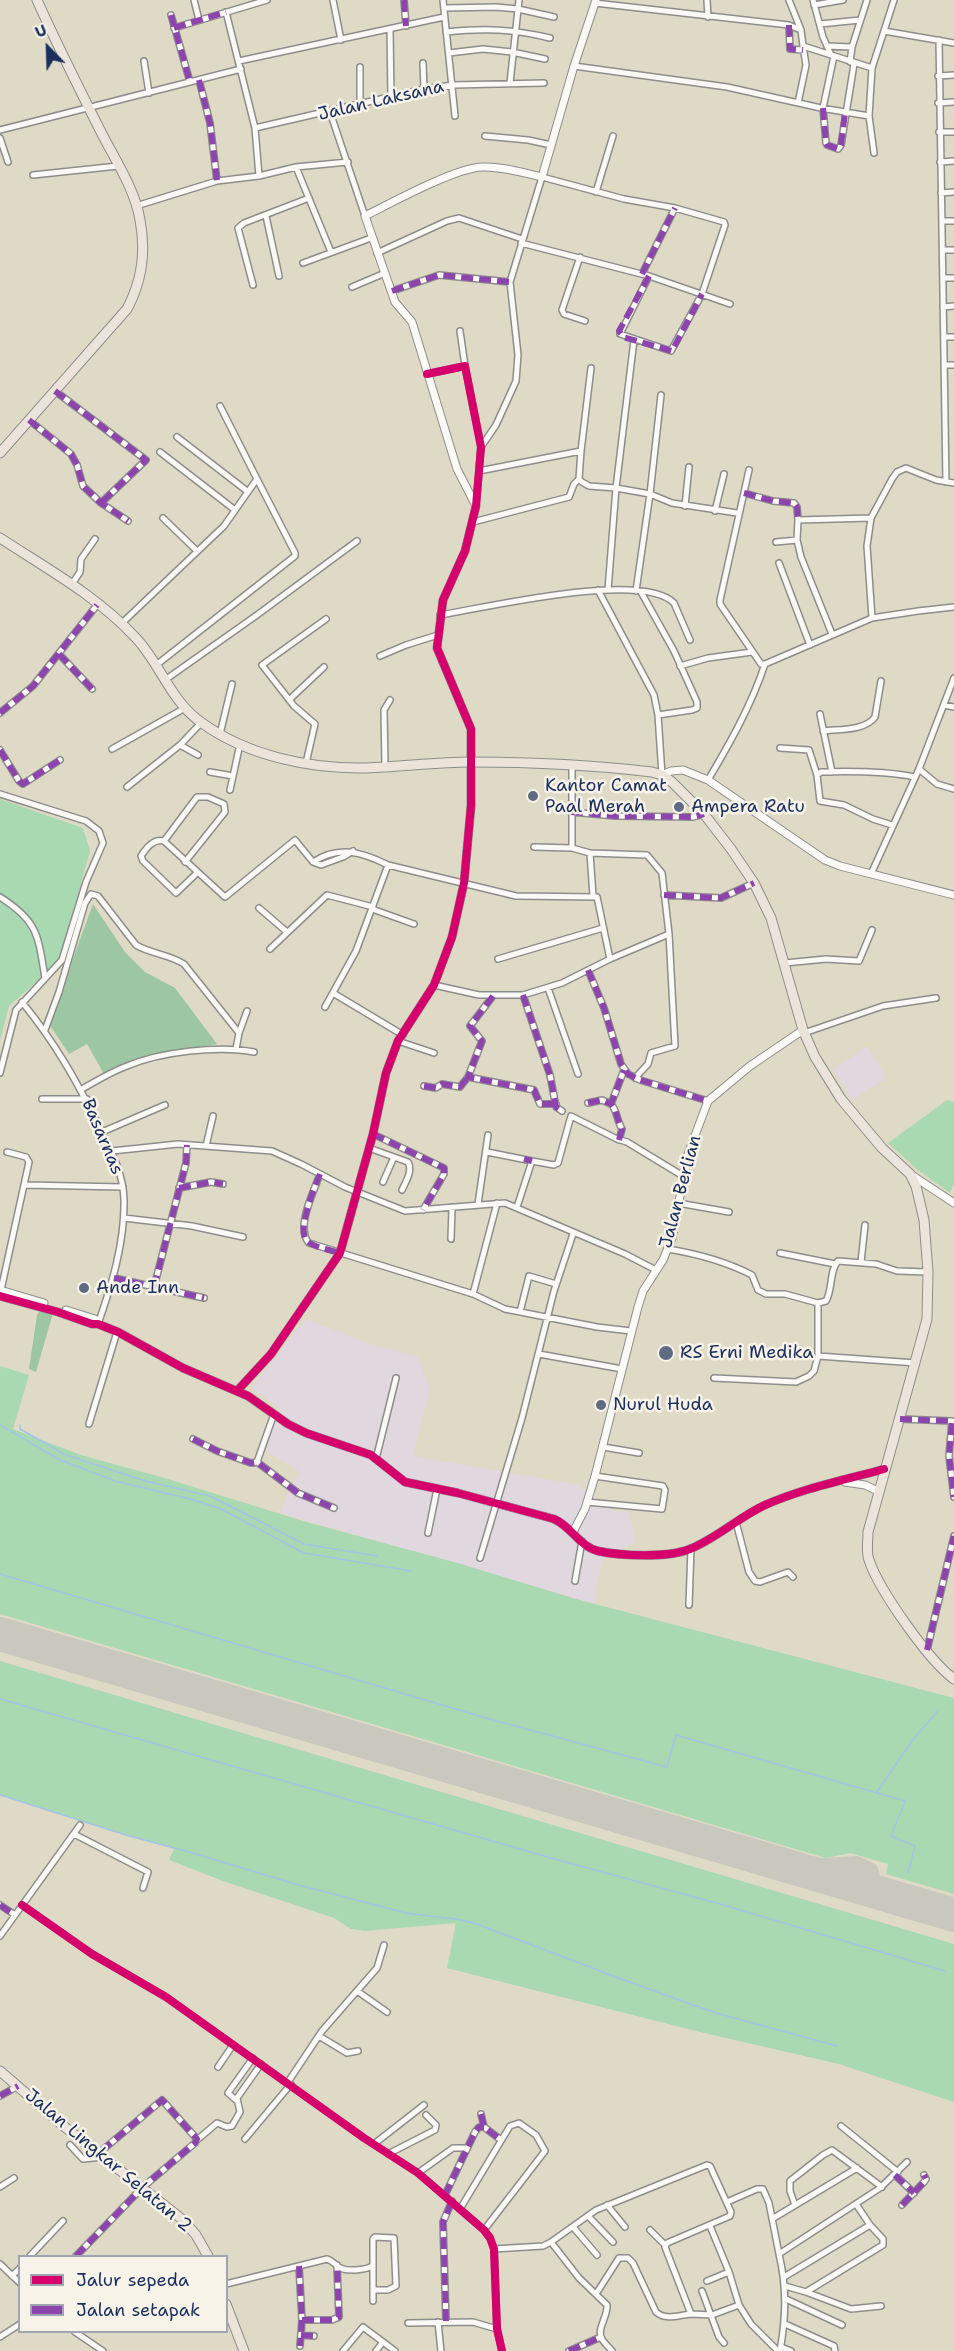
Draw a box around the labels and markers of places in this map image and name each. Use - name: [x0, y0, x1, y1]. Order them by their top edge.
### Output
- place label: Kantor Camat Paal Merah: [545, 775, 667, 818]
- marker: Kantor Camat Paal Merah: [526, 789, 540, 803]
- place label: Ampera Ratu: [691, 796, 805, 818]
- marker: Ampera Ratu: [672, 800, 686, 814]
- place label: Ande Inn: [96, 1277, 179, 1299]
- marker: Ande Inn: [77, 1281, 91, 1295]
- place label: RS Erni Medika: [680, 1342, 813, 1364]
- marker: RS Erni Medika: [657, 1344, 675, 1362]
- place label: Nurul Huda: [613, 1394, 713, 1416]
- marker: Nurul Huda: [594, 1398, 608, 1412]

